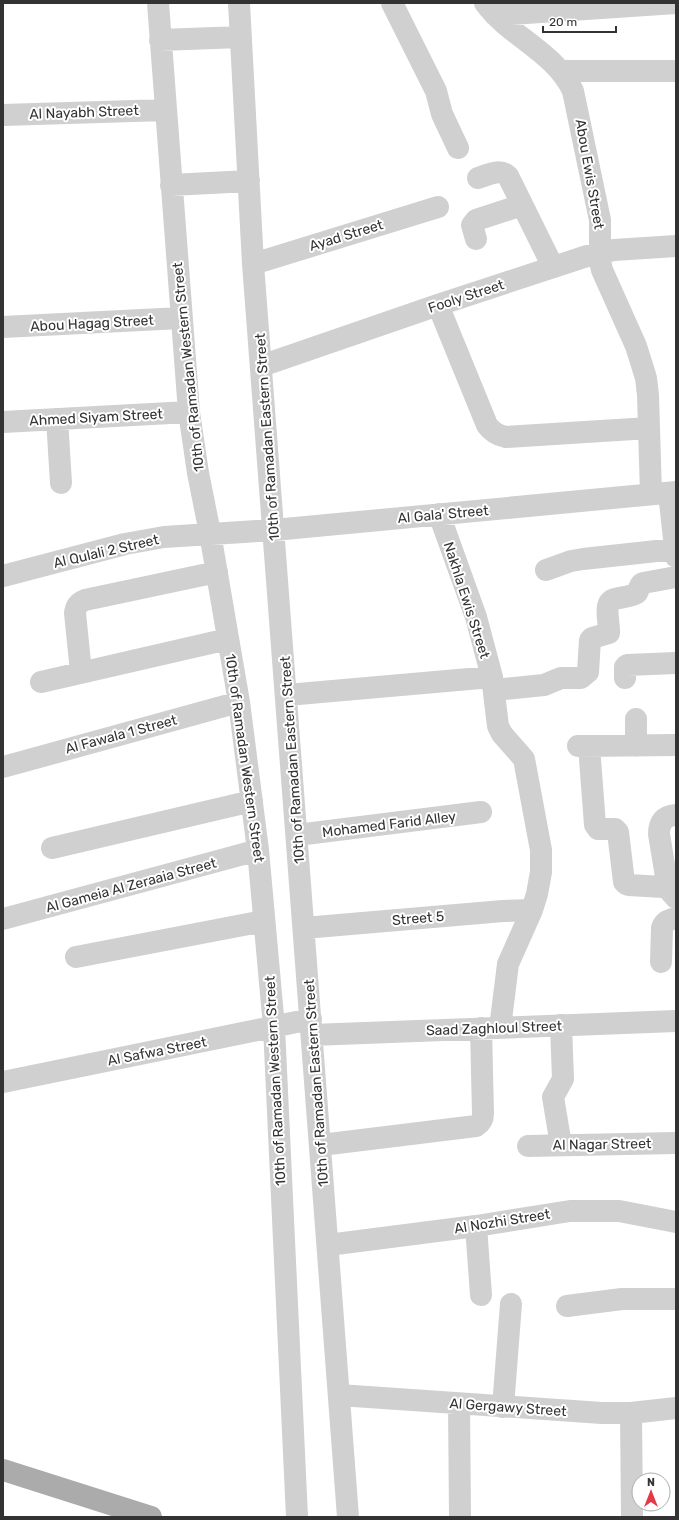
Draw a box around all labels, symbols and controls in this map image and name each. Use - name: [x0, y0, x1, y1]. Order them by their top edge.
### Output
- scale bar: [543, 8, 616, 34]
- text: 20 m: [549, 15, 577, 29]
- street label: Al Nayabh Street: [29, 102, 140, 123]
- street label: Abou Ewis Street: [571, 118, 608, 231]
- street label: Ayad Street: [307, 216, 386, 255]
- street label: 10th of Ramadan Western Street: [169, 261, 208, 473]
- street label: Fooly Street: [426, 276, 507, 317]
- street label: Abou Hagag Street: [30, 312, 155, 335]
- street label: 10th of Ramadan Eastern Street: [252, 332, 283, 541]
- street label: Ahmed Siyam Street: [29, 405, 164, 429]
- street label: Al Gala' Street: [397, 502, 490, 527]
- street label: Al Qulali 2 Street: [52, 531, 161, 572]
- street label: Nakhla Ewis Street: [440, 540, 494, 661]
- street label: 10th of Ramadan Western Street: [221, 653, 268, 864]
- street label: 10th of Ramadan Eastern Street: [277, 655, 308, 864]
- street label: Al Fawala 1 Street: [63, 711, 179, 758]
- street label: Mohamed Farid Alley: [321, 808, 457, 841]
- street label: Al Gameia Al Zeraaia Street: [44, 854, 219, 916]
- street label: Street 5: [391, 908, 445, 929]
- street label: 10th of Ramadan Western Street: [261, 975, 289, 1187]
- street label: 10th of Ramadan Eastern Street: [301, 978, 332, 1187]
- street label: Saad Zaghloul Street: [426, 1018, 563, 1039]
- street label: Al Safwa Street: [106, 1033, 209, 1069]
- street label: Al Nagar Street: [553, 1135, 652, 1154]
- street label: Al Nozhi Street: [453, 1205, 552, 1237]
- street label: Al Gergawy Street: [449, 1395, 568, 1420]
- north arrow: [631, 1472, 671, 1512]
- text: N: [647, 1476, 655, 1489]

